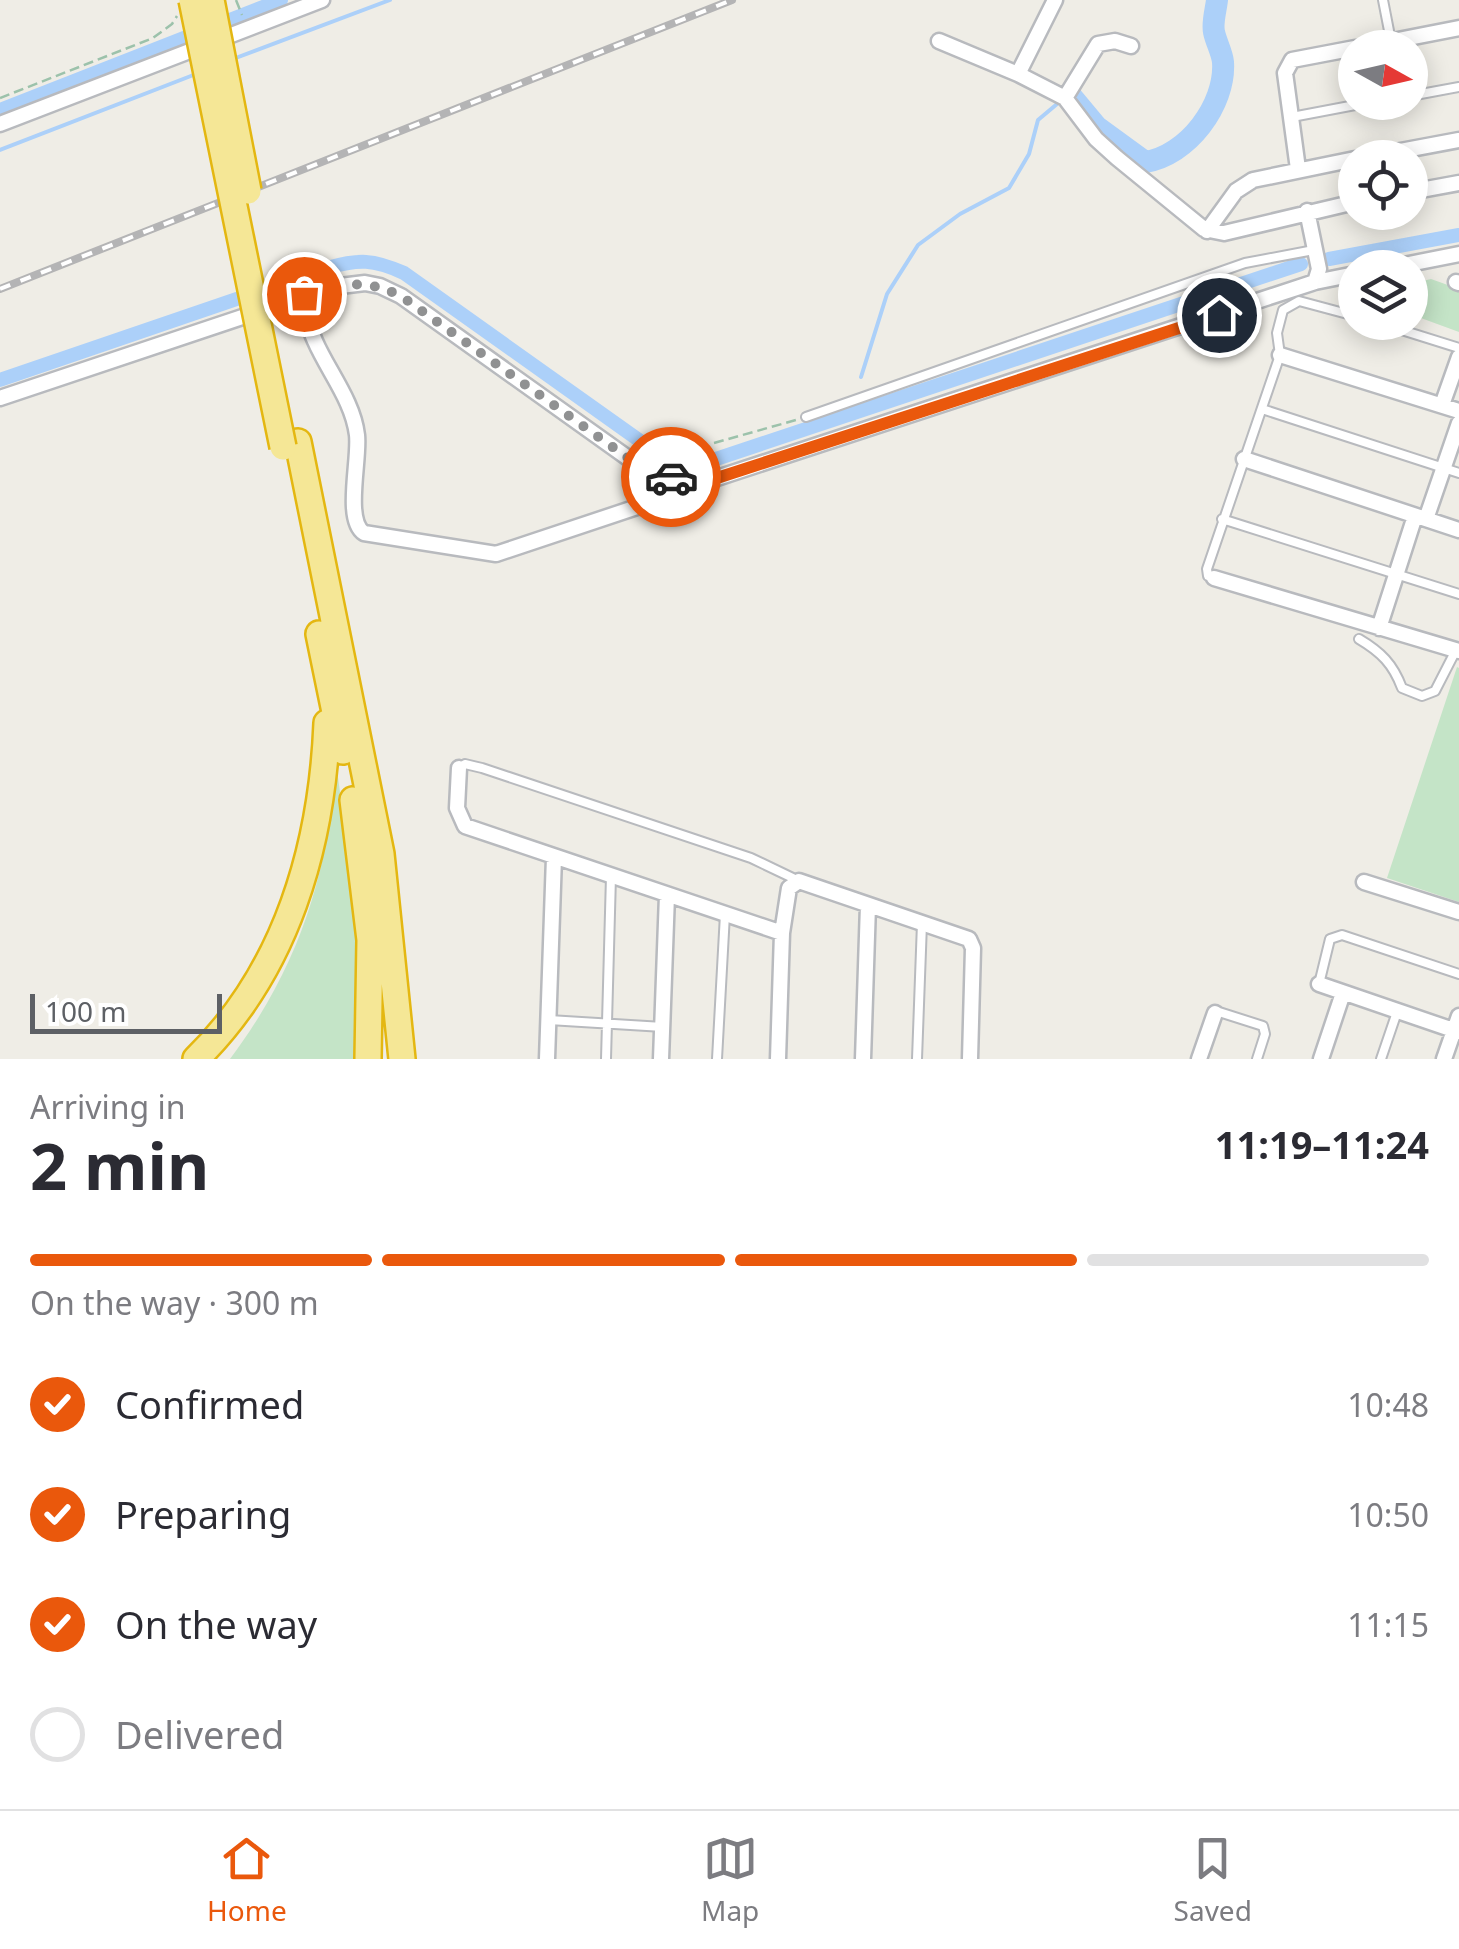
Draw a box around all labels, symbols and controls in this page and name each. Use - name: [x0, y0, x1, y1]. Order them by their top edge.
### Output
- north arrow: [1338, 30, 1428, 120]
- map controls: [1338, 30, 1428, 340]
- button: locate: [1338, 140, 1428, 230]
- button: layers: [1338, 250, 1428, 340]
- pin: [262, 252, 347, 337]
- icon: bag: [277, 267, 332, 322]
- pin: [1177, 273, 1262, 358]
- icon: home: [1192, 288, 1247, 343]
- courier: [621, 427, 721, 527]
- icon: car: [644, 450, 699, 505]
- scale bar: [30, 989, 222, 1034]
- text: 100 m: [45, 992, 127, 1030]
- text: Arriving in: [30, 1085, 185, 1128]
- text: 11:19–11:24: [1215, 1118, 1429, 1170]
- text: 2 min: [30, 1121, 209, 1209]
- text: On the way · 300 m: [30, 1281, 319, 1324]
- icon: check: [30, 1377, 85, 1432]
- text: Confirmed: [115, 1378, 304, 1430]
- text: 10:48: [1347, 1383, 1429, 1426]
- icon: check: [30, 1487, 85, 1542]
- text: Preparing: [115, 1488, 291, 1540]
- text: 10:50: [1347, 1493, 1429, 1536]
- icon: check: [30, 1597, 85, 1652]
- text: On the way: [115, 1598, 317, 1650]
- text: 11:15: [1347, 1603, 1429, 1646]
- text: Delivered: [115, 1708, 284, 1760]
- tab: Home: [207, 1831, 287, 1929]
- tab: Map: [701, 1831, 759, 1929]
- tab: Saved: [1174, 1831, 1252, 1929]

